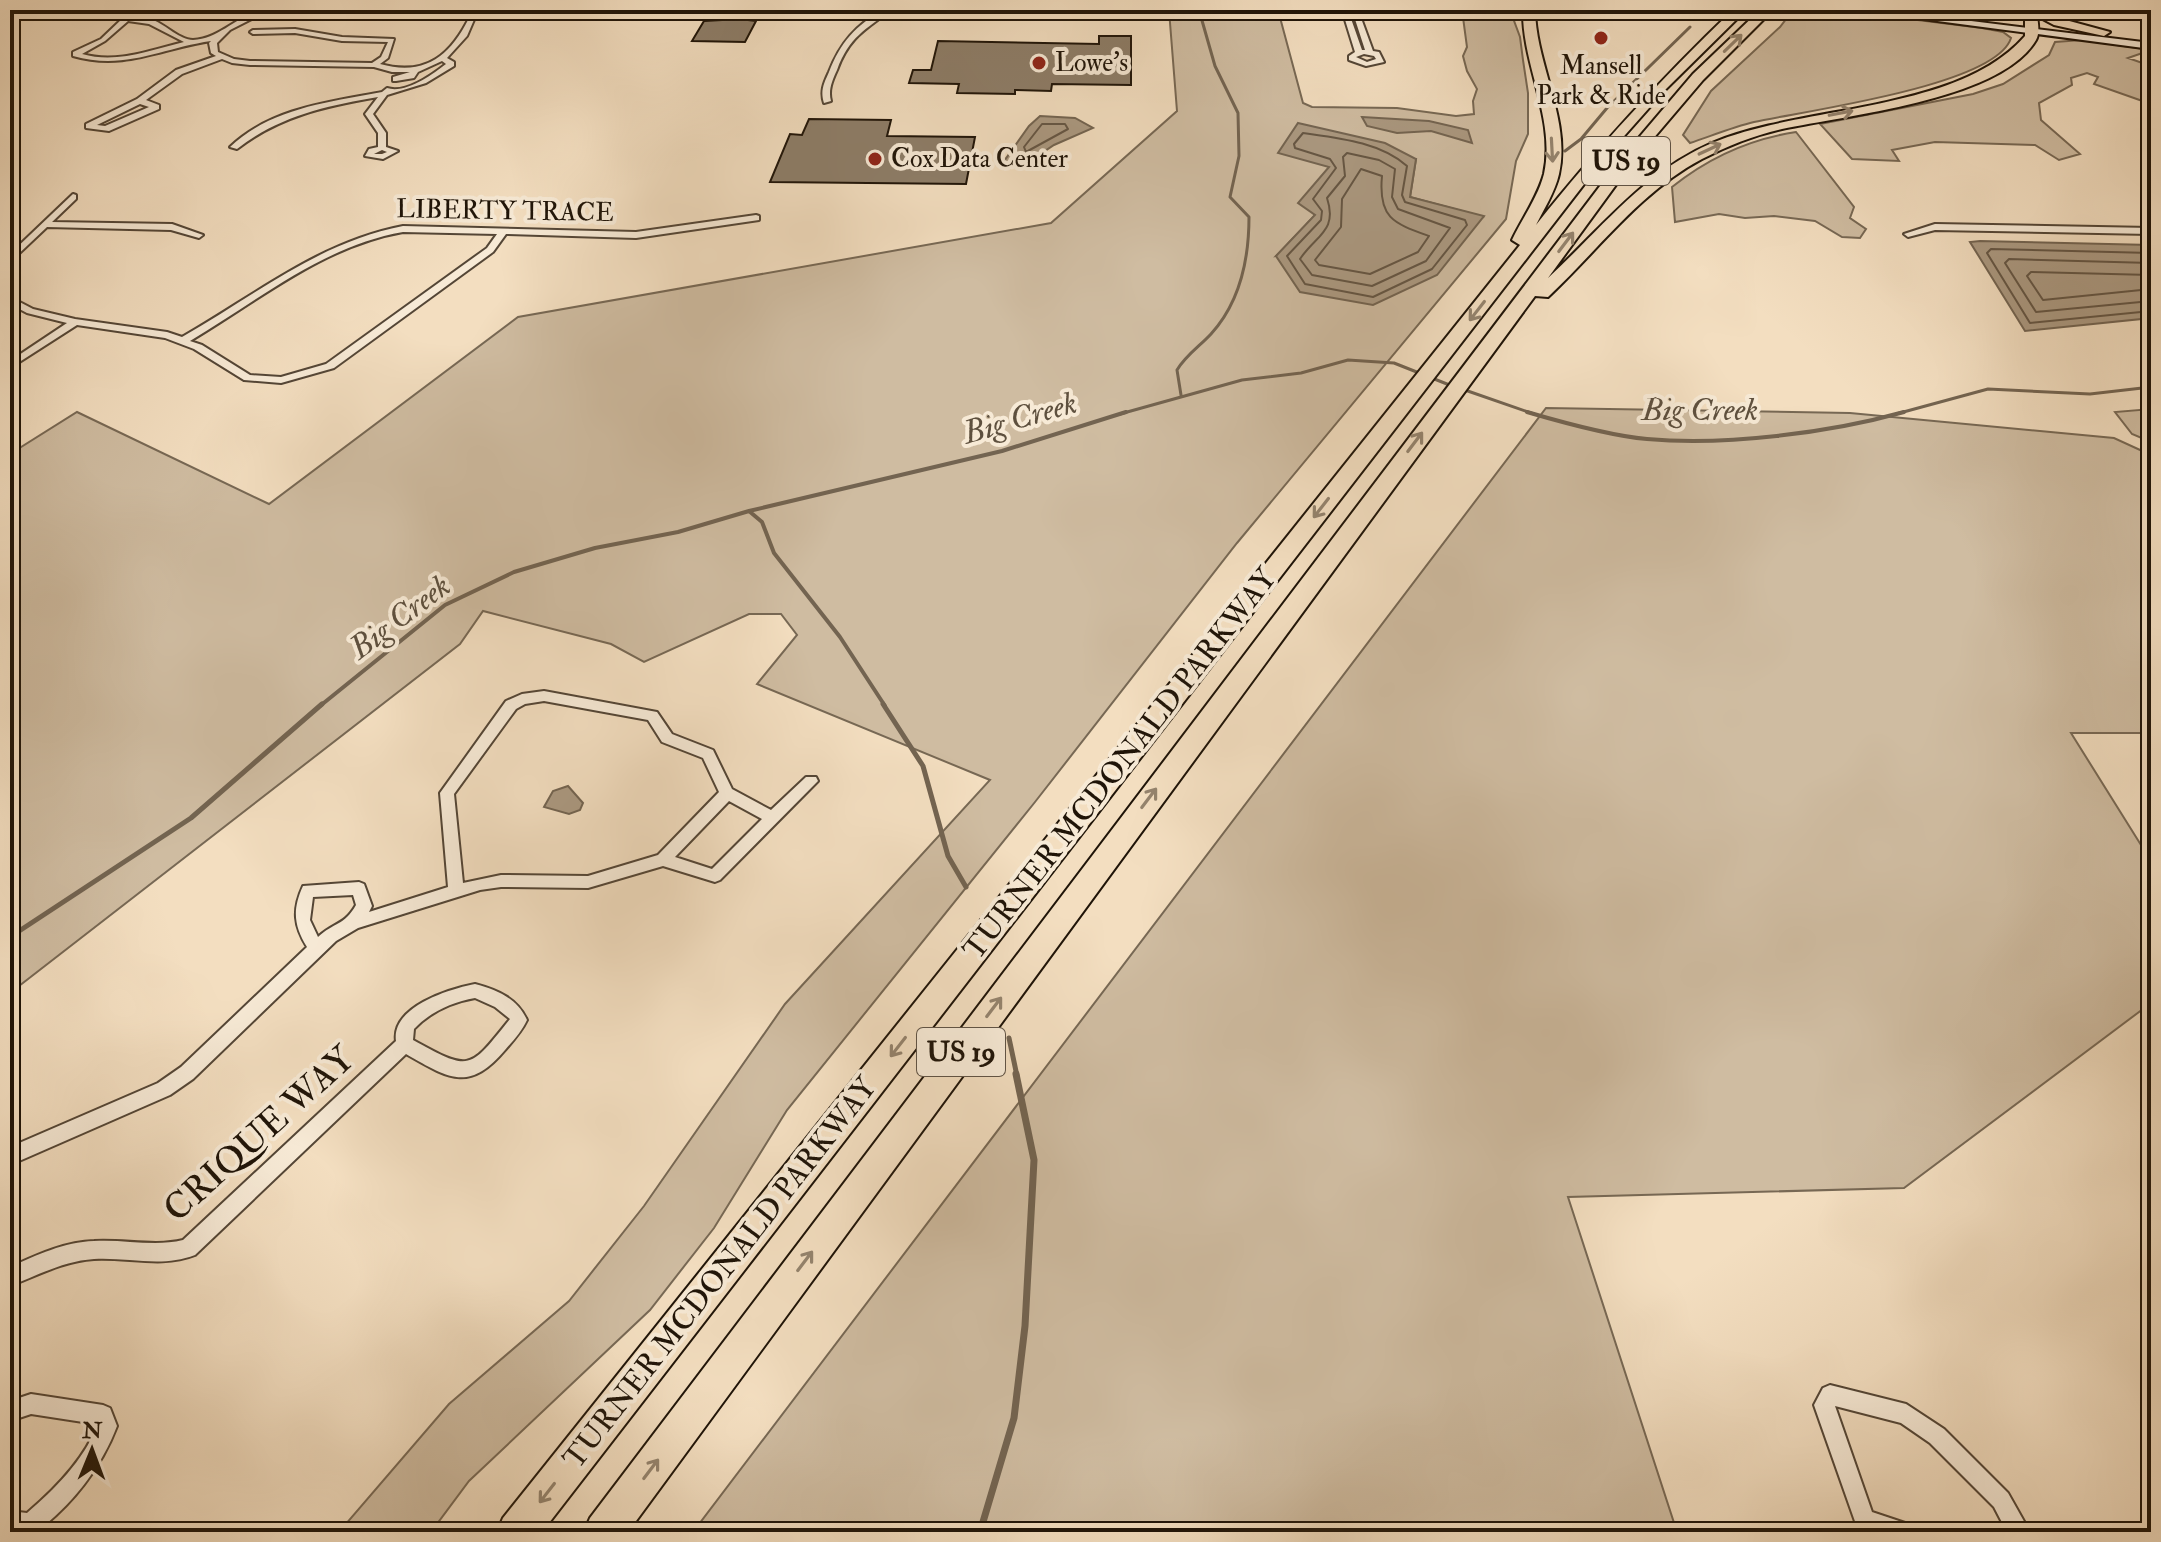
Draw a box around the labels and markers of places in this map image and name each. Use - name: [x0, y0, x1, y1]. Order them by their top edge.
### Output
- marker: Mansell Park & Ride: [1592, 29, 1610, 47]
- place label: Lowe's: [1055, 47, 1128, 79]
- place label: Mansell Park & Ride: [1536, 50, 1666, 112]
- marker: Lowe's: [1030, 54, 1048, 72]
- place label: Cox Data Center: [891, 143, 1068, 175]
- marker: Cox Data Center: [866, 150, 884, 168]

